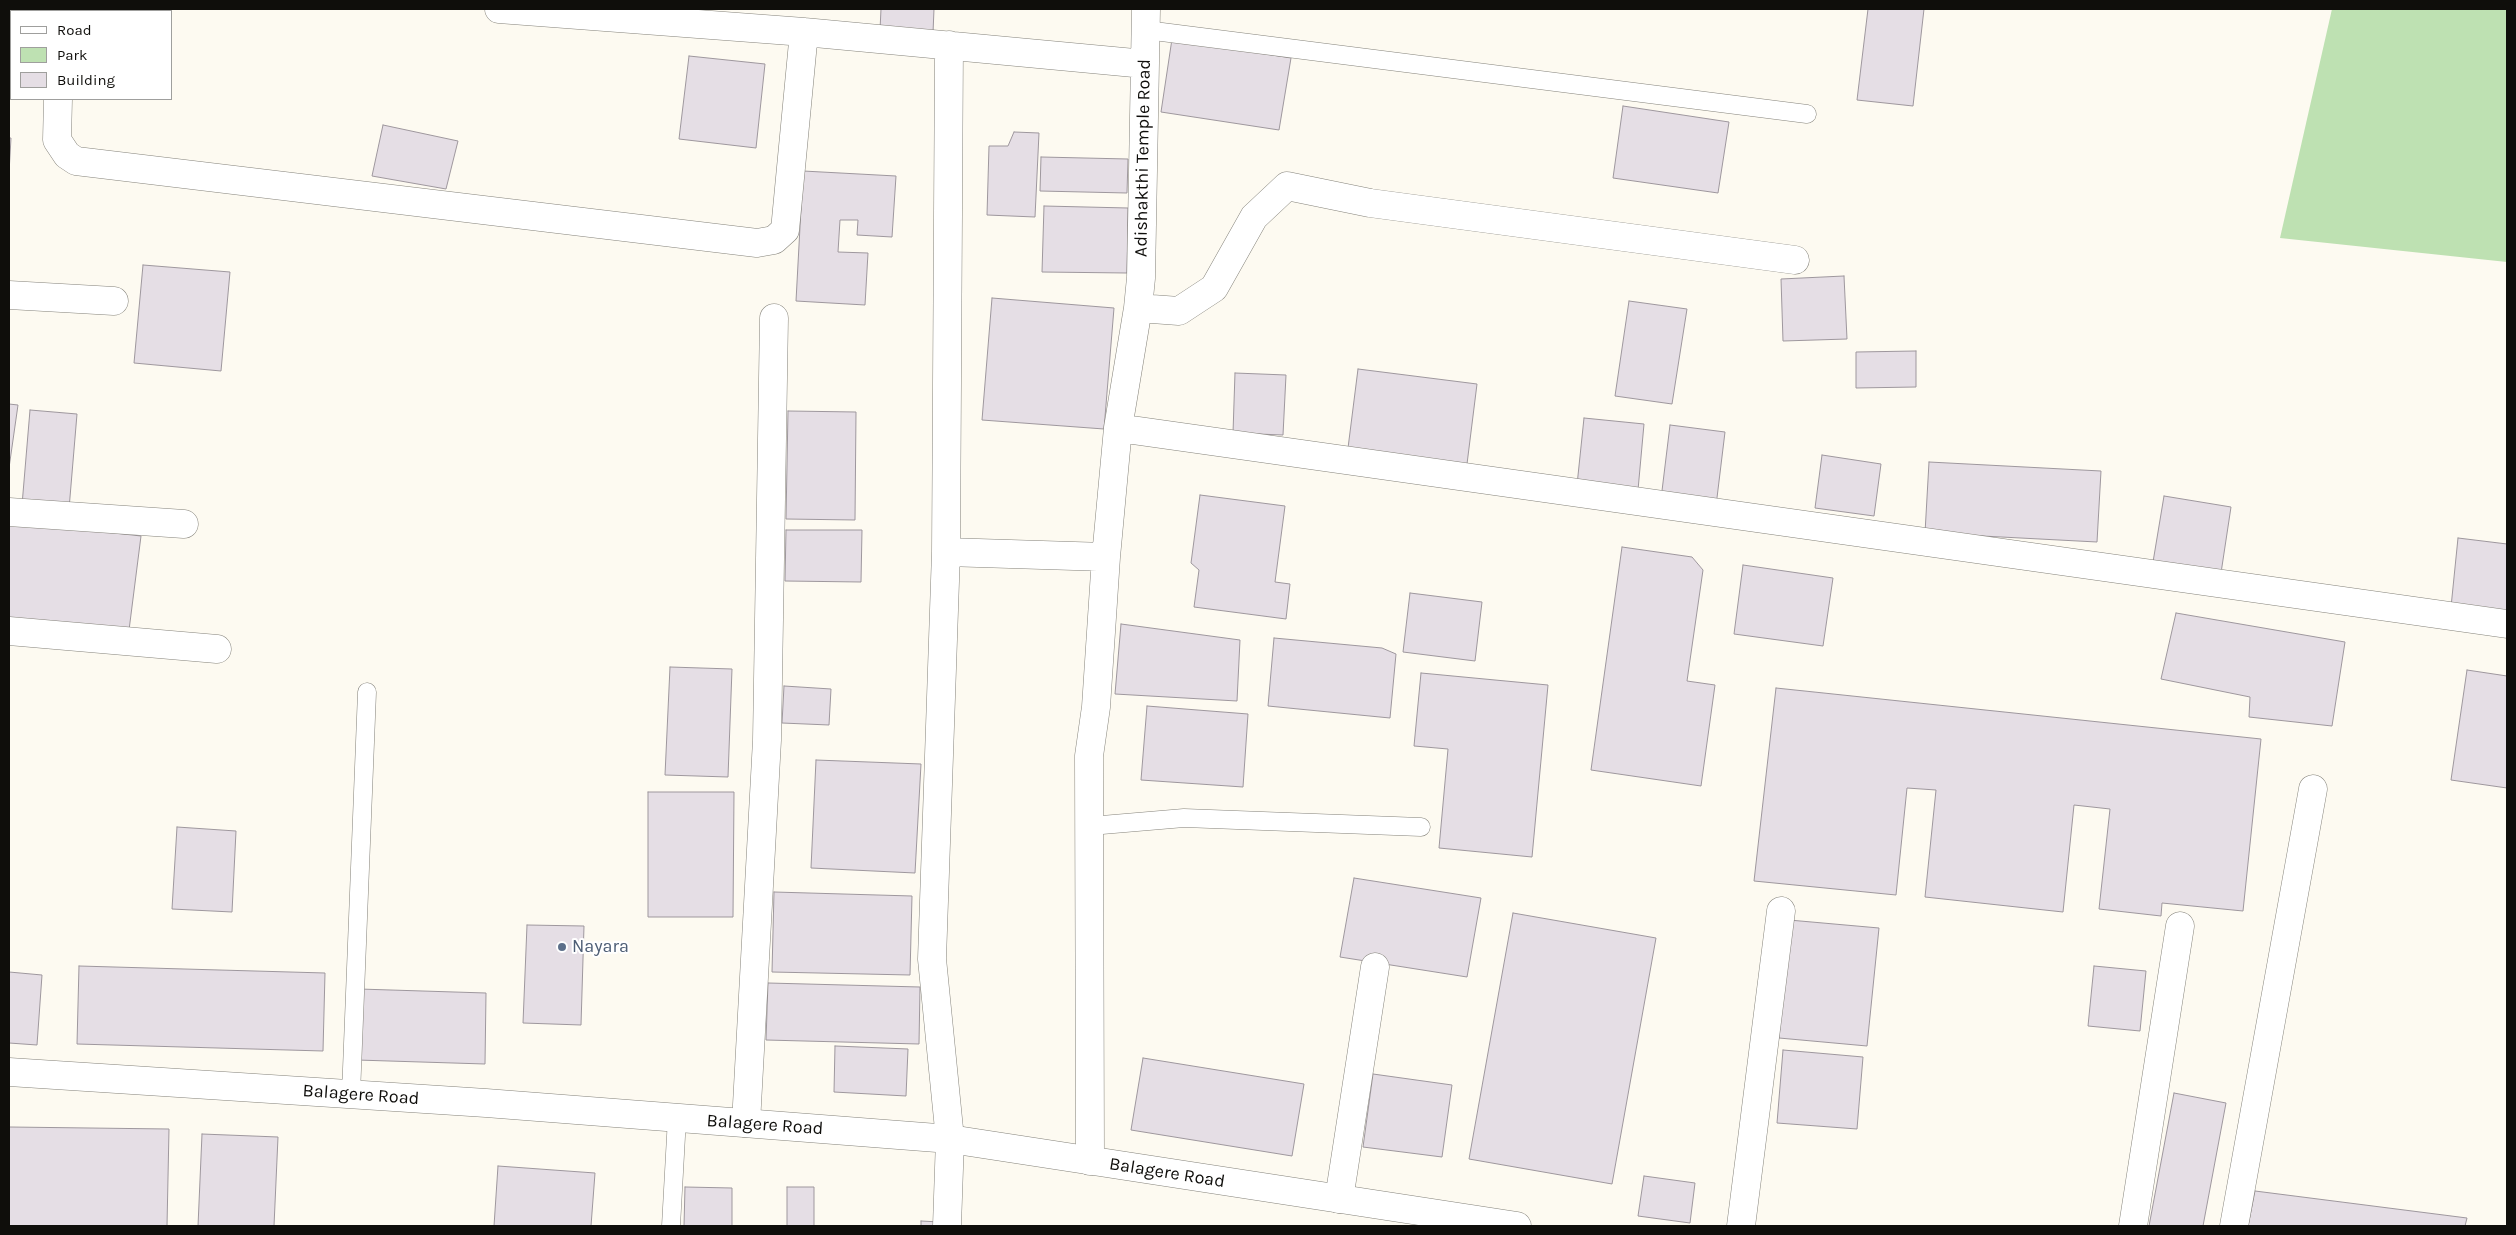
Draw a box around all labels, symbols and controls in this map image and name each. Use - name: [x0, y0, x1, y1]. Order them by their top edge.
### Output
- legend: [10, 10, 172, 100]
- text: Road: [57, 21, 92, 39]
- text: Park: [57, 46, 87, 64]
- street label: Adishakthi Temple Road: [1130, 59, 1156, 257]
- text: Building: [57, 71, 115, 89]
- place label: Nayara: [572, 936, 629, 958]
- marker: Nayara: [556, 941, 568, 953]
- street label: Balagere Road: [302, 1080, 420, 1110]
- street label: Balagere Road: [706, 1110, 824, 1140]
- street label: Balagere Road: [1108, 1153, 1226, 1193]

